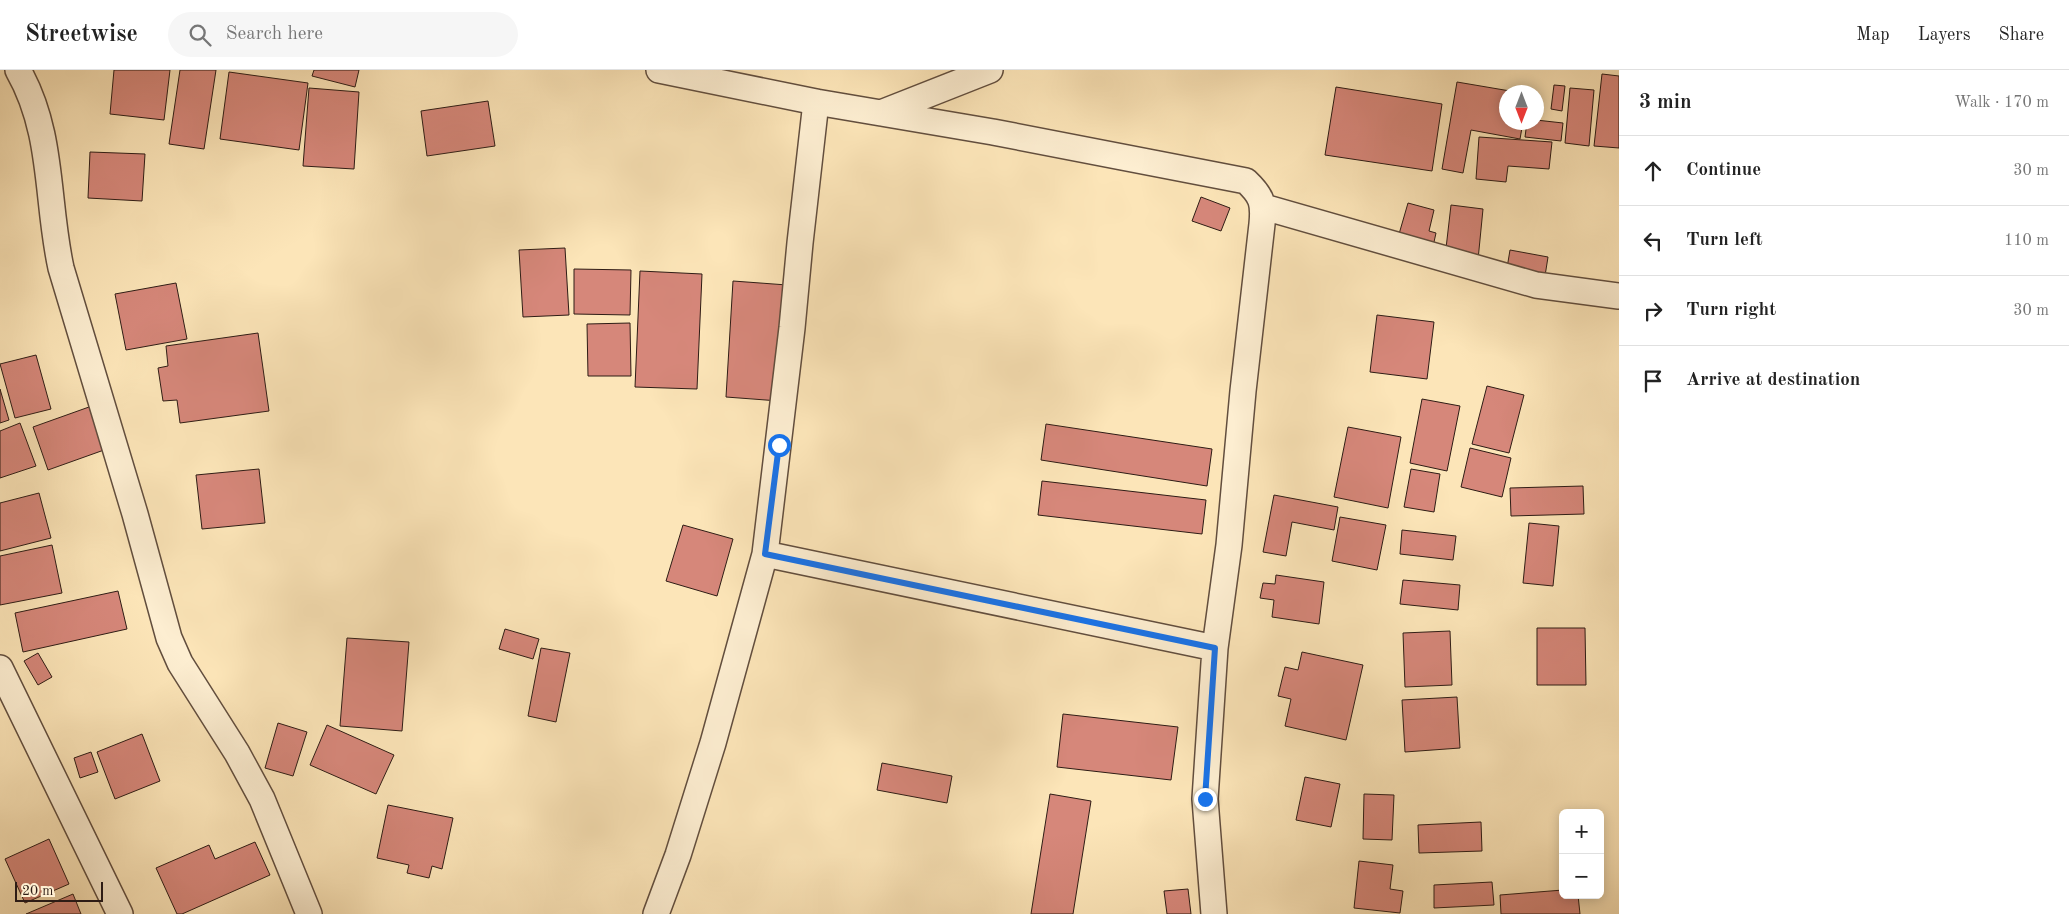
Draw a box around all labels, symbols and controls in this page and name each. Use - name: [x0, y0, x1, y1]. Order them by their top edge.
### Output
- search box: [168, 12, 518, 57]
- icon: search: [186, 21, 214, 49]
- text: Streetwise: [25, 23, 138, 47]
- text: Search here: [226, 25, 323, 44]
- text: Map: [1856, 26, 1890, 44]
- text: Layers: [1918, 26, 1970, 44]
- text: Share: [1998, 26, 2044, 44]
- north arrow: [1499, 85, 1544, 130]
- text: 3 min: [1639, 92, 1692, 113]
- text: Walk · 170 m: [1954, 95, 2049, 111]
- icon: ahead: [1639, 157, 1667, 185]
- text: Continue: [1686, 161, 1761, 180]
- text: 30 m: [2013, 163, 2049, 179]
- icon: left: [1639, 227, 1667, 255]
- text: Turn left: [1686, 231, 1763, 250]
- text: 110 m: [2004, 233, 2049, 249]
- icon: right: [1639, 297, 1667, 325]
- text: Turn right: [1686, 301, 1776, 320]
- text: 30 m: [2013, 303, 2049, 319]
- icon: arrive: [1639, 367, 1667, 395]
- text: Arrive at destination: [1686, 371, 1860, 390]
- route start: [768, 434, 791, 457]
- route end: [1194, 788, 1217, 811]
- map controls: [1559, 809, 1604, 899]
- button: +: [1559, 809, 1604, 854]
- button: −: [1559, 854, 1604, 899]
- scale bar: [15, 879, 102, 902]
- text: 20 m: [22, 884, 53, 898]

